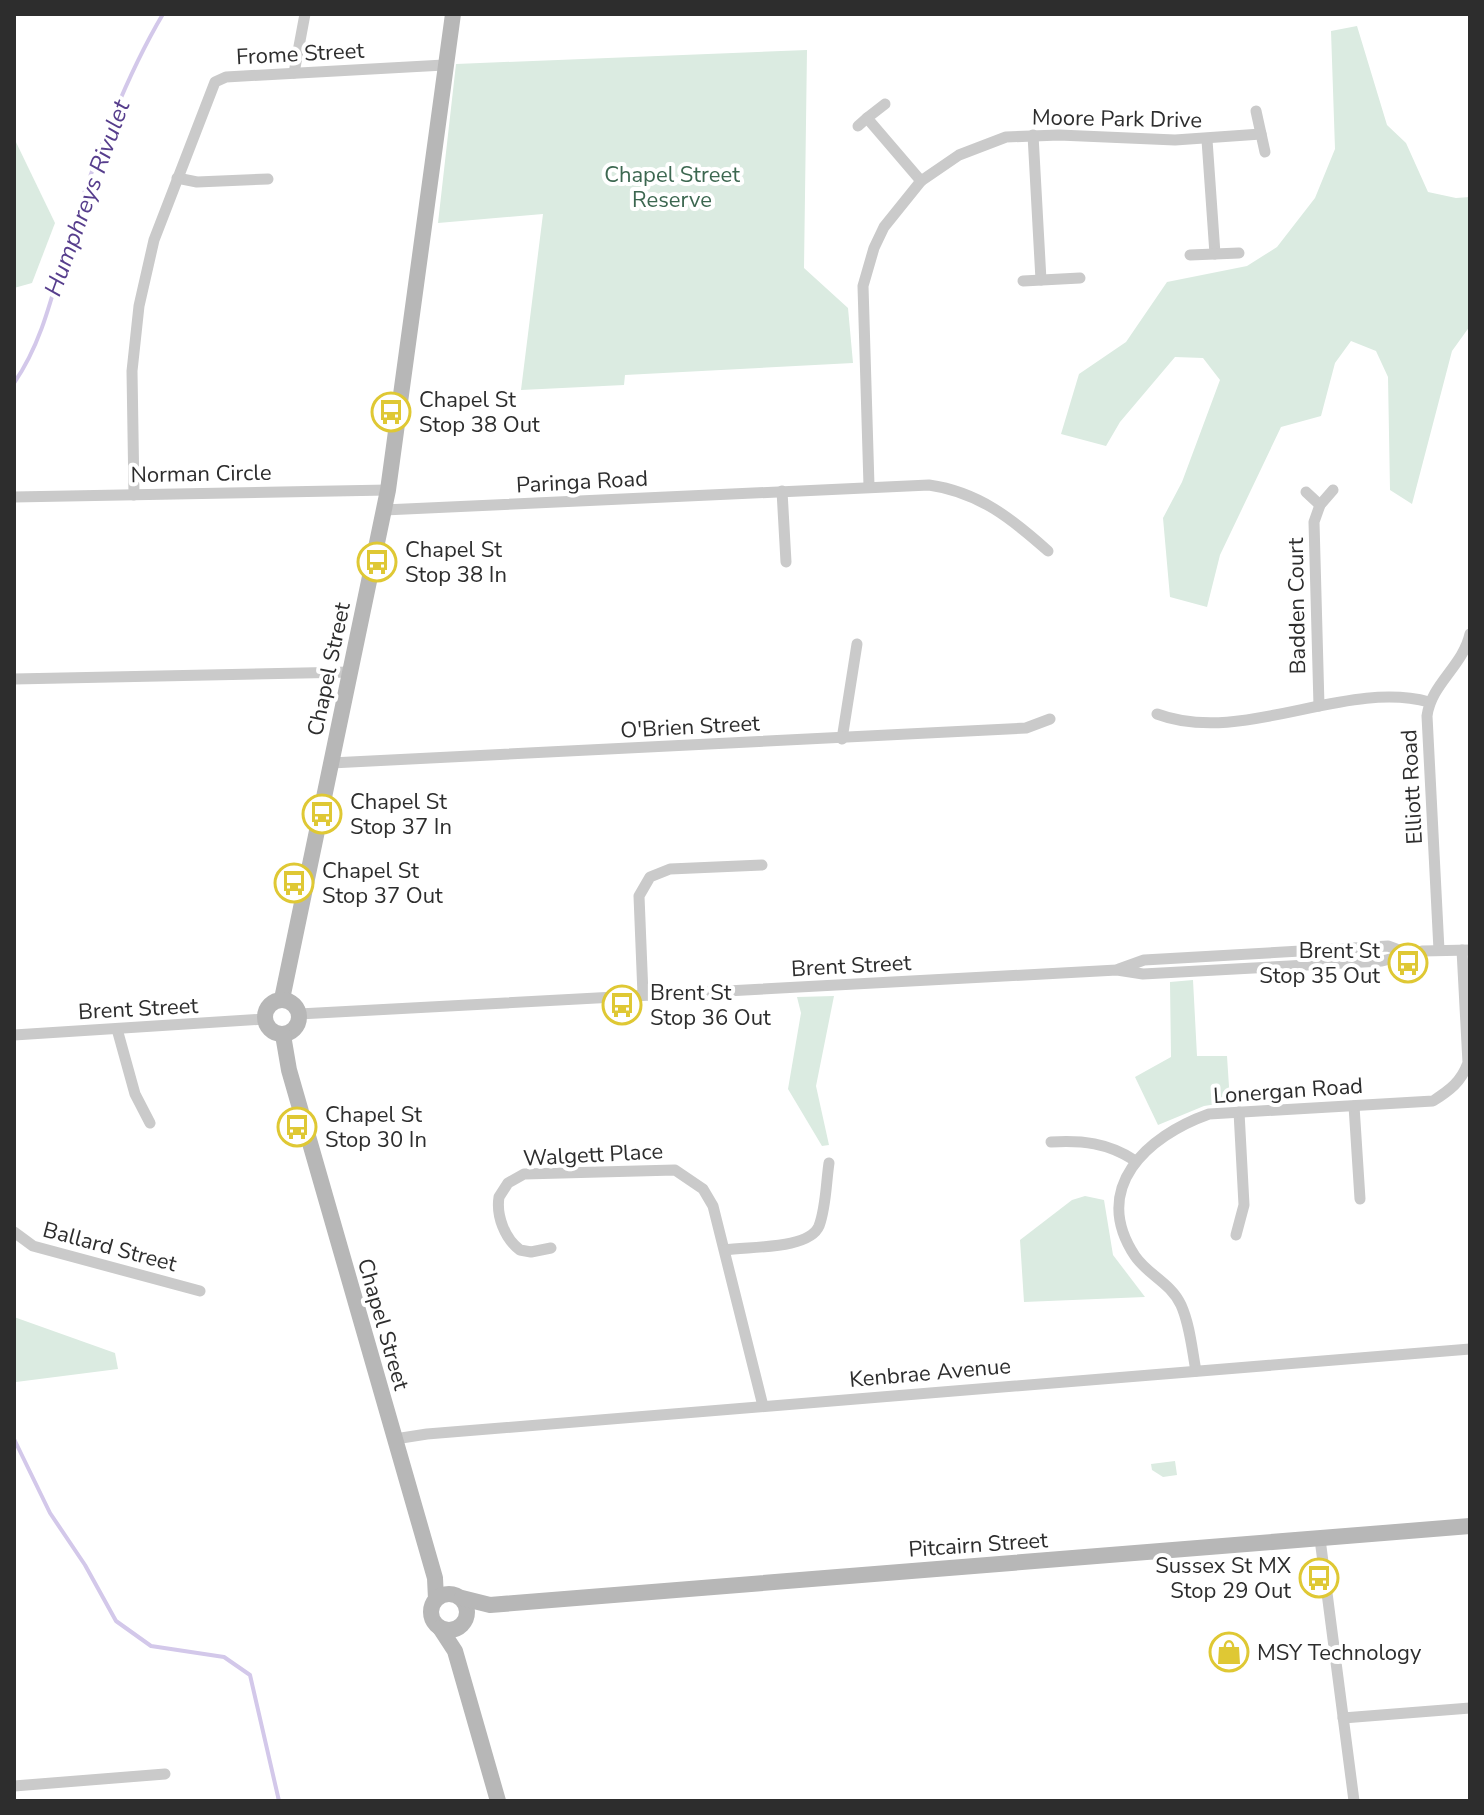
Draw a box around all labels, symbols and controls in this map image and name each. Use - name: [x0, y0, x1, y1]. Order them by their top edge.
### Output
- street label: Frome Street: [235, 36, 365, 72]
- water label: Humphreys Rivulet: [37, 95, 138, 300]
- street label: Moore Park Drive: [1032, 103, 1202, 135]
- park label: Chapel Street Reserve: [604, 160, 740, 215]
- place label: Chapel St Stop 38 Out: [419, 385, 540, 440]
- bus stop icon: Chapel St Stop 38 Out: [370, 391, 412, 433]
- street label: Norman Circle: [130, 458, 272, 490]
- street label: Paringa Road: [515, 464, 649, 500]
- place label: Chapel St Stop 38 In: [405, 535, 507, 590]
- street label: Badden Court: [1281, 537, 1313, 675]
- bus stop icon: Chapel St Stop 38 In: [356, 541, 398, 583]
- street label: Chapel Street: [300, 599, 358, 739]
- street label: O'Brien Street: [620, 708, 761, 746]
- street label: Elliott Road: [1394, 729, 1430, 845]
- place label: Chapel St Stop 37 In: [350, 787, 452, 842]
- bus stop icon: Chapel St Stop 37 In: [301, 793, 343, 835]
- place label: Chapel St Stop 37 Out: [322, 856, 443, 911]
- bus stop icon: Chapel St Stop 37 Out: [273, 862, 315, 904]
- place label: Brent St Stop 35 Out: [1259, 936, 1380, 991]
- bus stop icon: Brent St Stop 35 Out: [1387, 942, 1429, 984]
- street label: Brent Street: [790, 948, 912, 984]
- place label: Brent St Stop 36 Out: [650, 978, 771, 1033]
- bus stop icon: Brent St Stop 36 Out: [601, 984, 643, 1026]
- street label: Brent Street: [77, 991, 199, 1027]
- street label: Lonergan Road: [1212, 1071, 1364, 1111]
- place label: Chapel St Stop 30 In: [325, 1100, 427, 1155]
- bus stop icon: Chapel St Stop 30 In: [276, 1106, 318, 1148]
- street label: Walgett Place: [522, 1136, 664, 1174]
- street label: Ballard Street: [39, 1215, 180, 1279]
- street label: Chapel Street: [350, 1255, 416, 1394]
- street label: Kenbrae Avenue: [848, 1351, 1012, 1395]
- street label: Pitcairn Street: [907, 1525, 1049, 1565]
- place label: Sussex St MX Stop 29 Out: [1155, 1551, 1292, 1606]
- bus stop icon: Sussex St MX Stop 29 Out: [1298, 1557, 1340, 1599]
- shop icon: MSY Technology: [1208, 1631, 1250, 1673]
- place label: MSY Technology: [1257, 1638, 1422, 1668]

